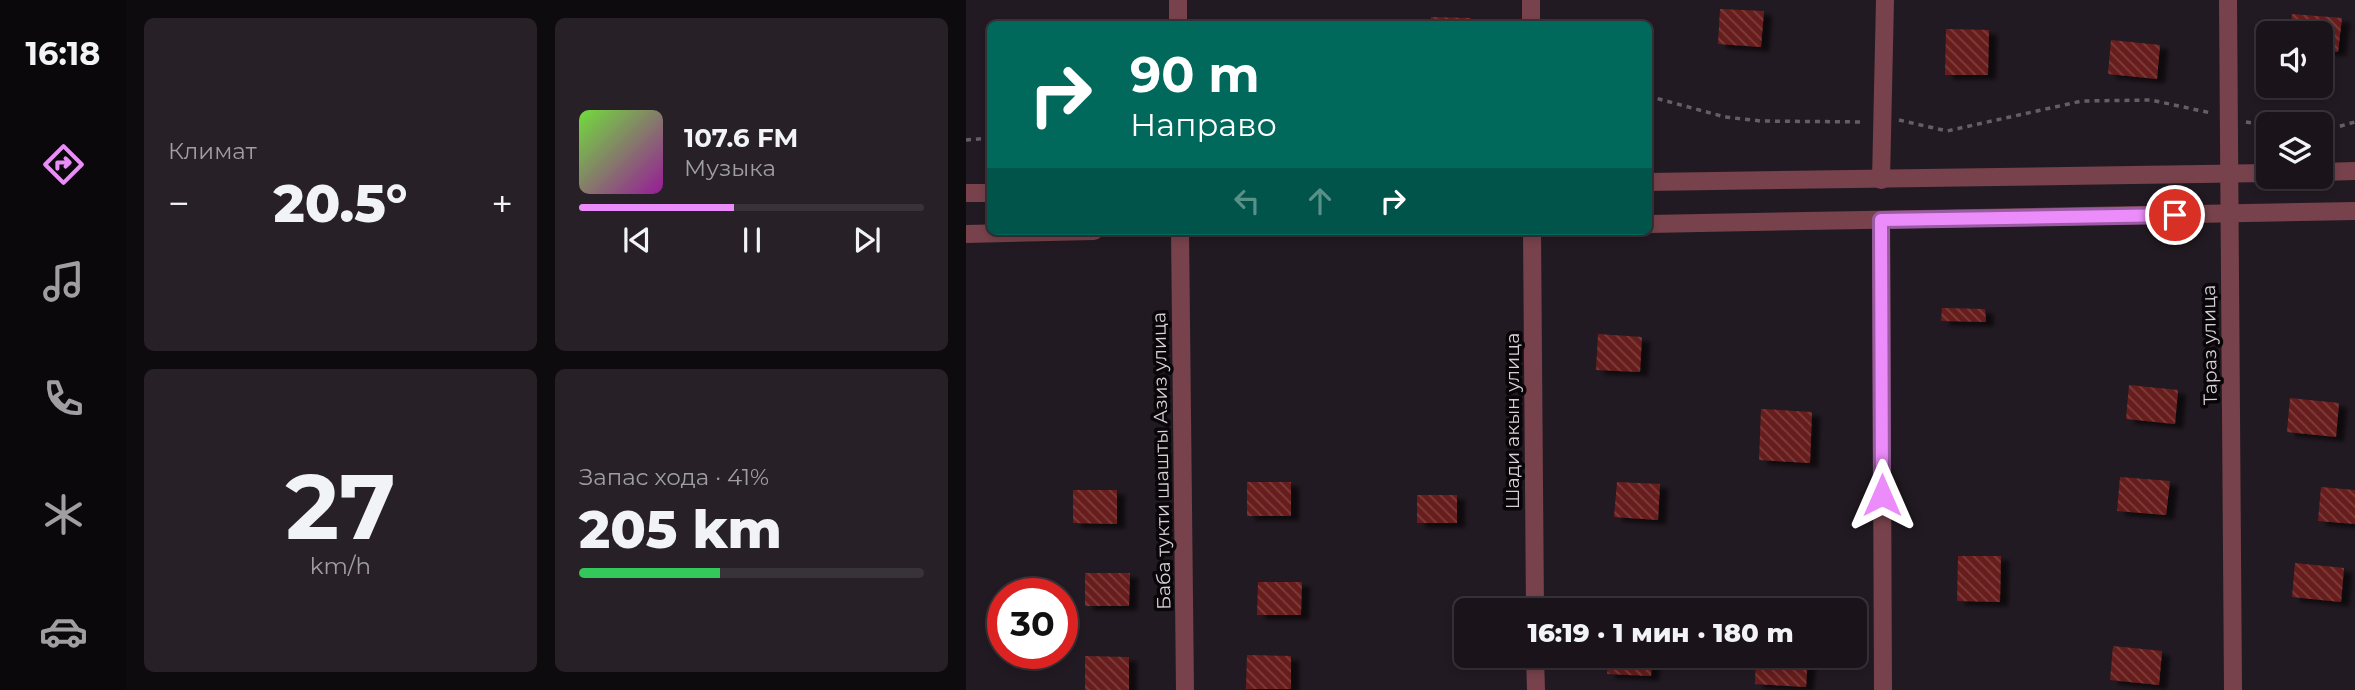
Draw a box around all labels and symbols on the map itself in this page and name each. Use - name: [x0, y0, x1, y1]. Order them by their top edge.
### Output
- pin: [2145, 185, 2205, 245]
- street label: Тараз улица: [2197, 285, 2222, 405]
- street label: Баба тукти шашты Азиз улица: [1147, 312, 1176, 610]
- street label: Шади акын улица: [1501, 333, 1524, 509]
- position arrow: [1845, 458, 1919, 532]
- speed limit sign: 30: [987, 578, 1078, 669]

